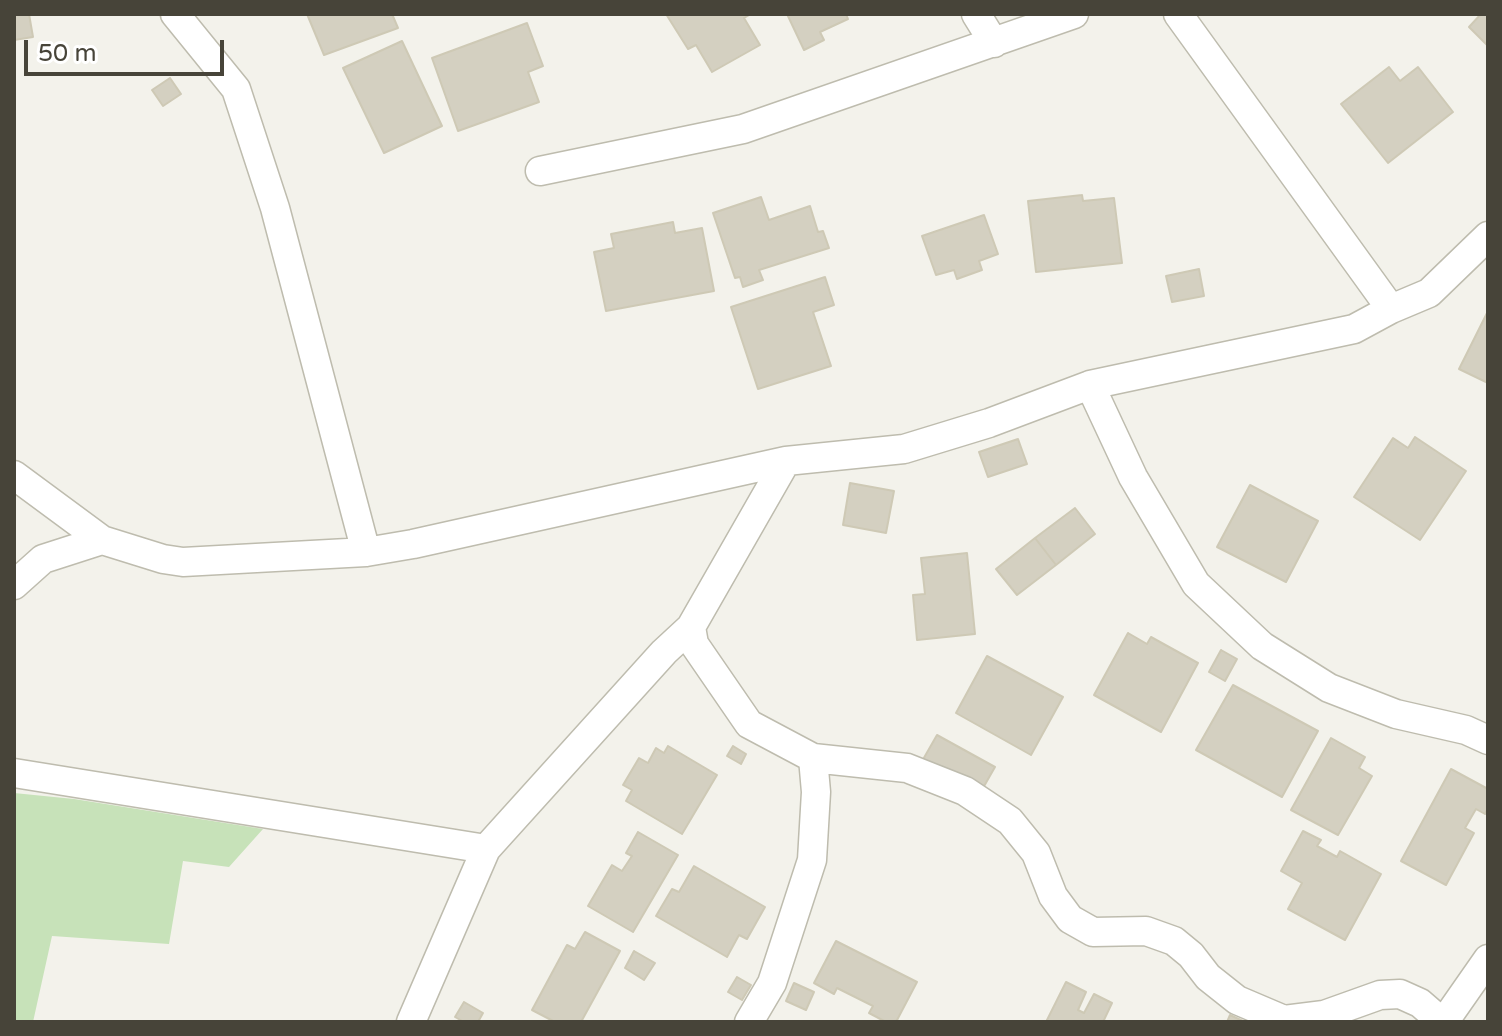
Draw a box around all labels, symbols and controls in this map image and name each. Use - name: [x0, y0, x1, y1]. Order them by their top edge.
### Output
- scale bar: [28, 24, 228, 74]
- text: 50 m: [38, 39, 96, 68]

